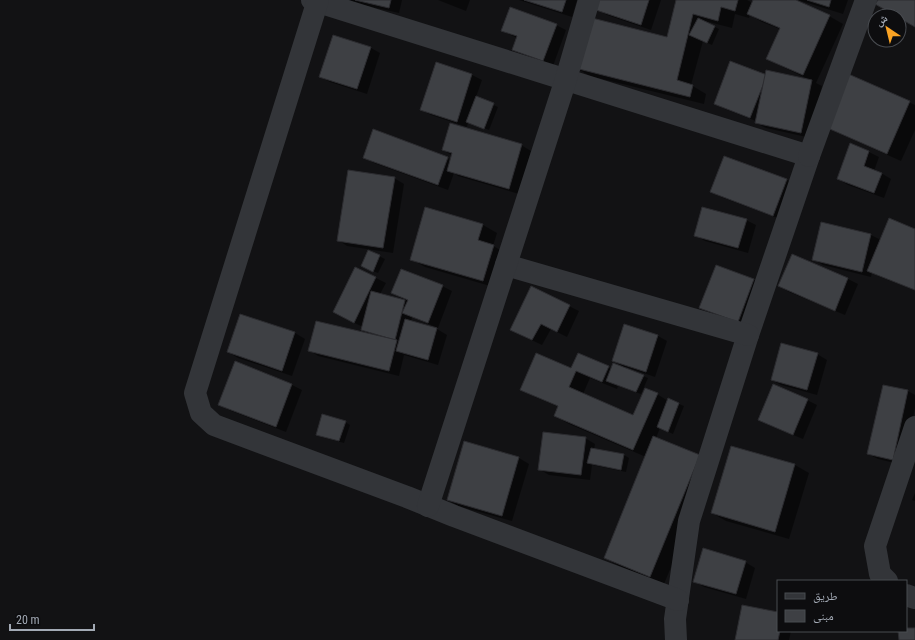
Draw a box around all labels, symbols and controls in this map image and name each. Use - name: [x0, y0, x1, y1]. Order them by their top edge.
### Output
- north arrow: [867, 8, 907, 48]
- text: ش: [873, 11, 891, 30]
- legend: [777, 580, 907, 632]
- text: طريق: [813, 589, 838, 603]
- scale bar: [10, 606, 94, 632]
- text: مبنى: [813, 609, 834, 623]
- text: 20 m: [16, 613, 40, 627]

